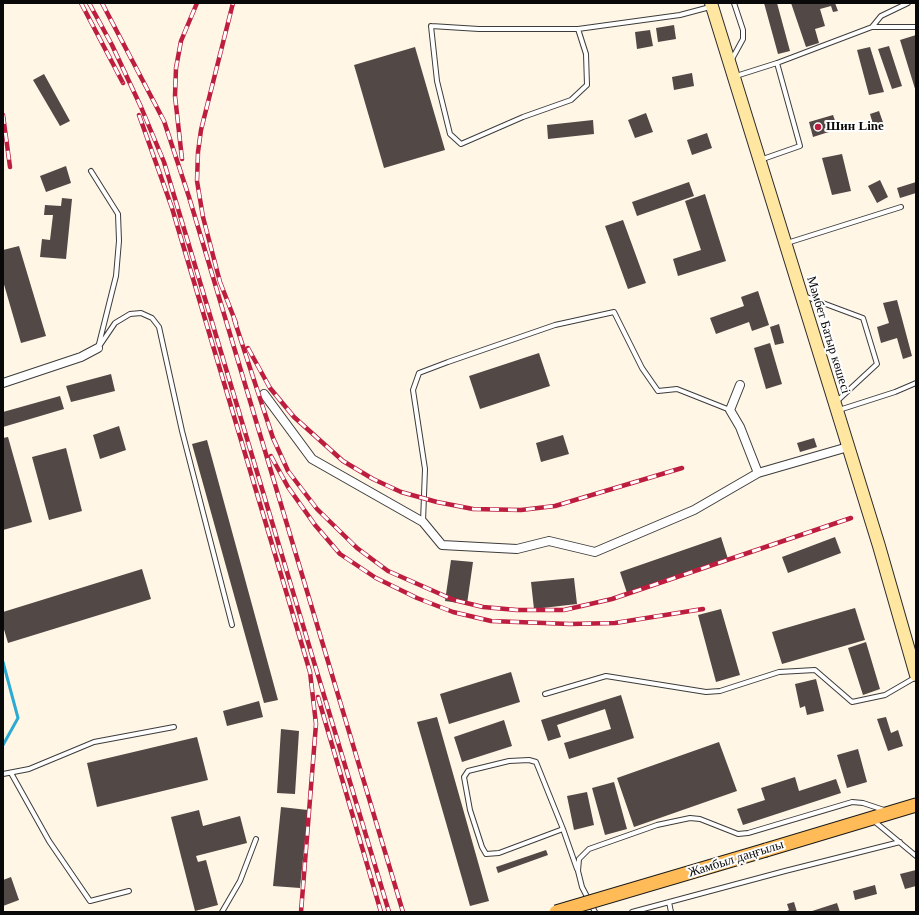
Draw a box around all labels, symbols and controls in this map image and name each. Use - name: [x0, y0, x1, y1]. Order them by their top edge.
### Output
- place label: Шин Line: [826, 119, 884, 135]
- marker: Шин Line: [813, 122, 823, 132]
- street label: Мәмбет Батыр көшесі: [803, 274, 853, 396]
- street label: Жамбыл даңғылы: [686, 837, 786, 881]

